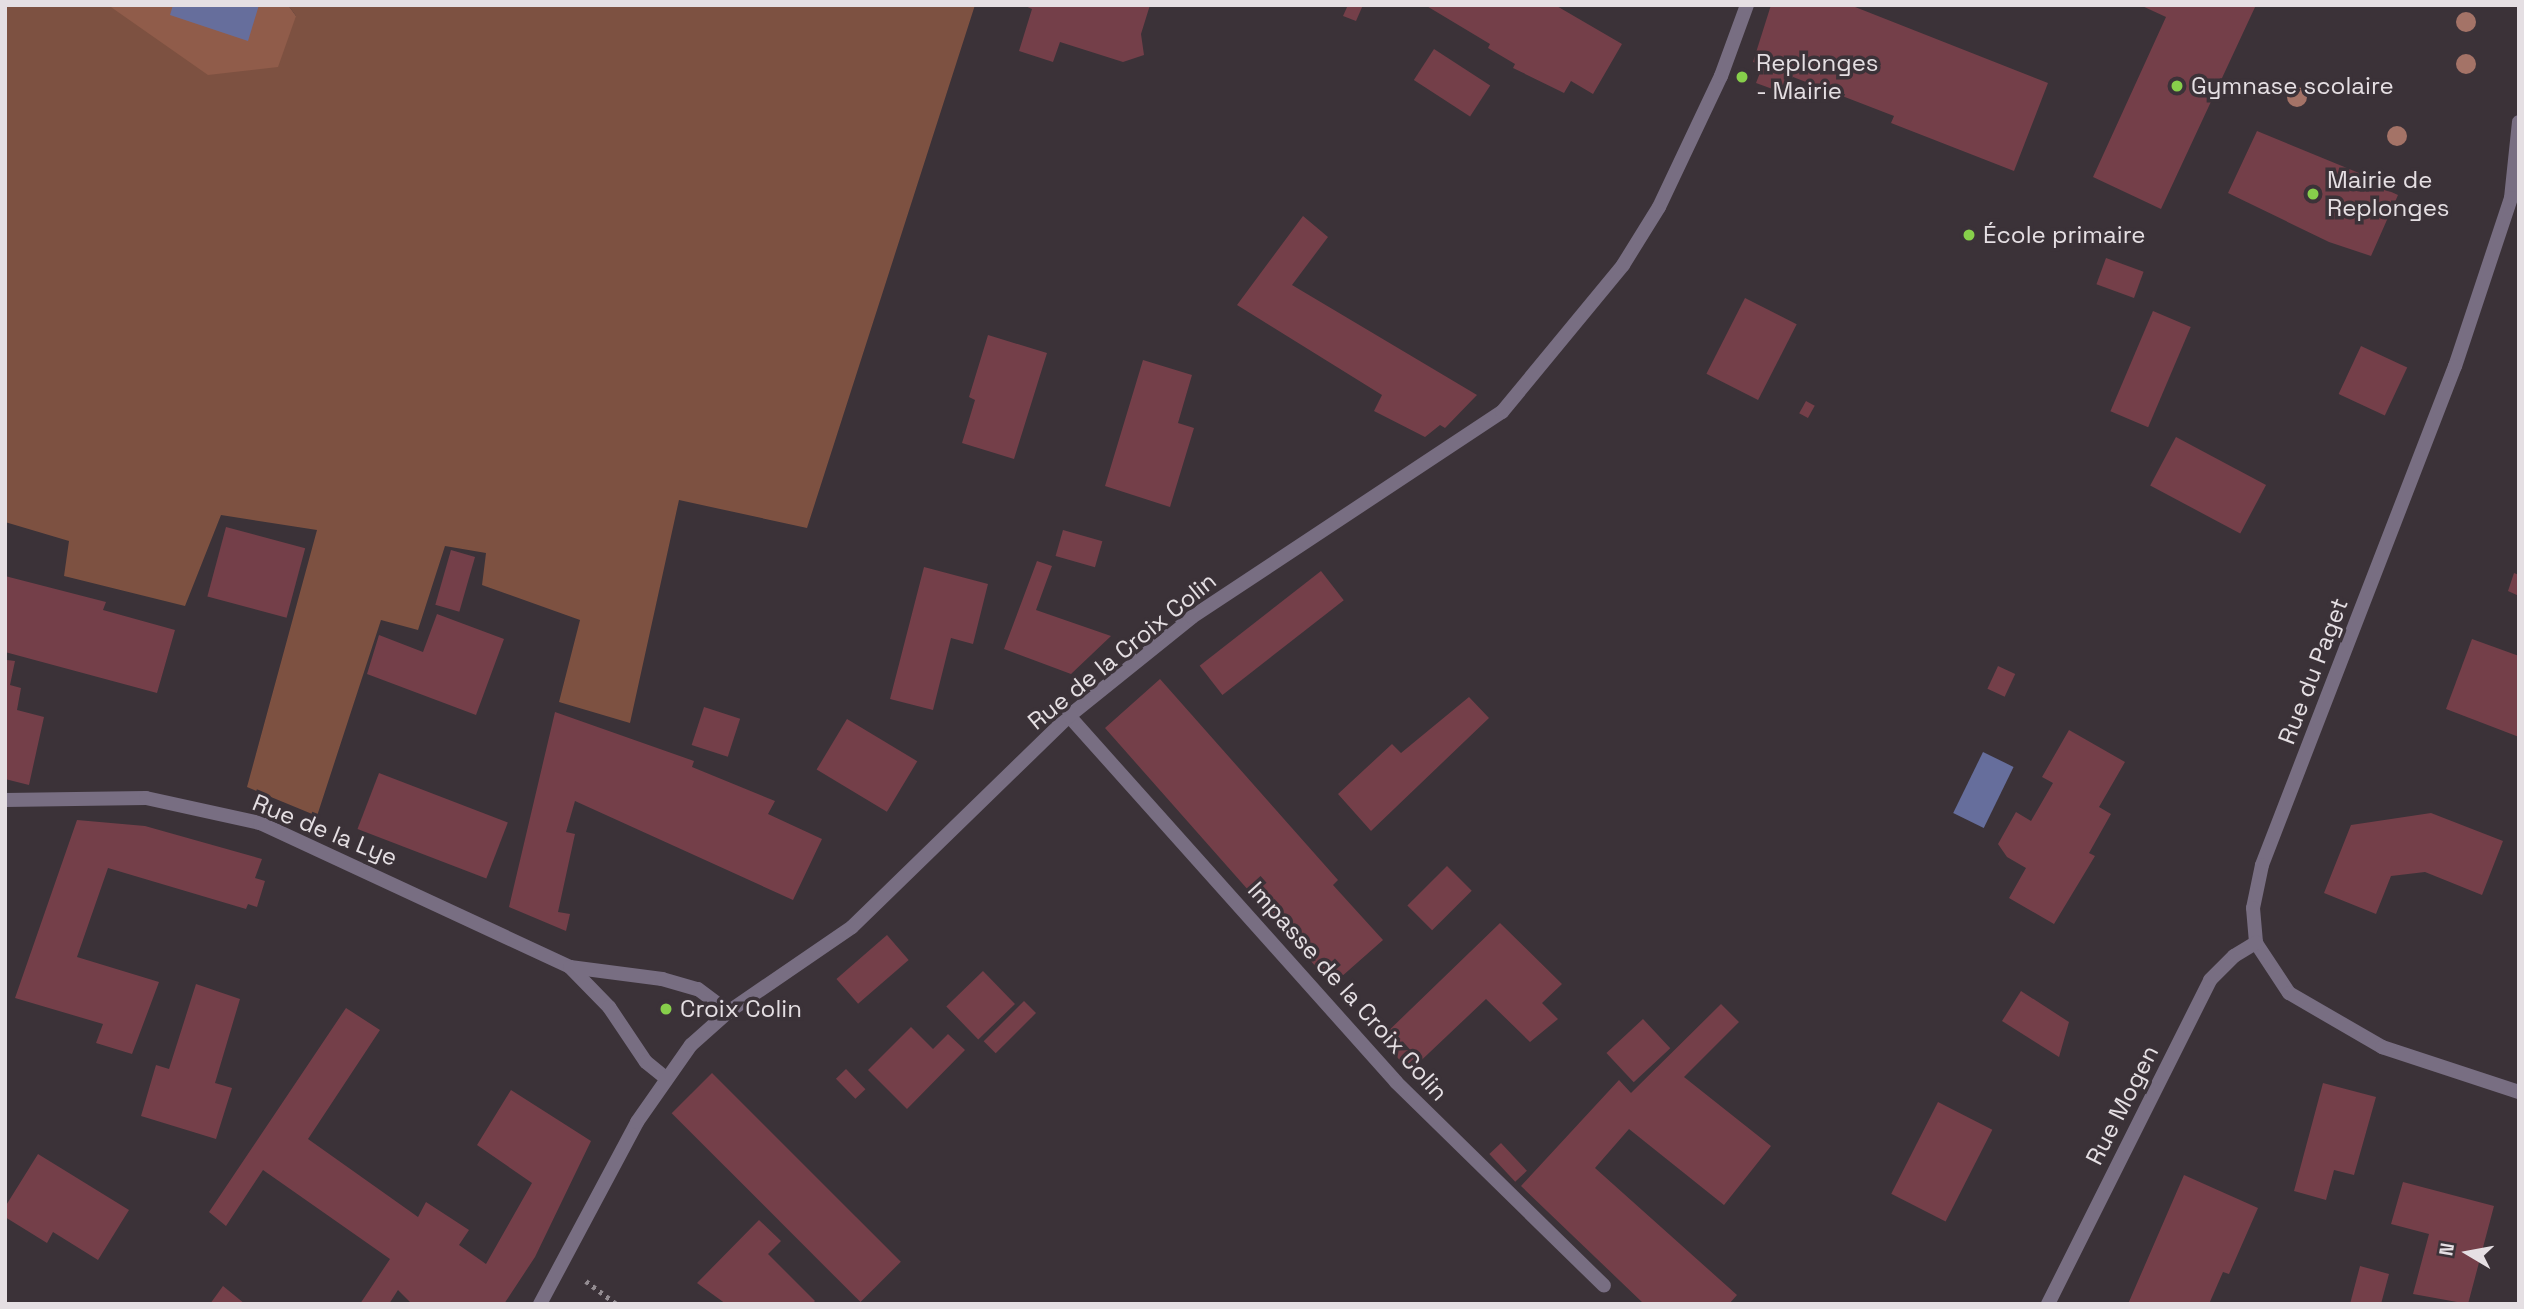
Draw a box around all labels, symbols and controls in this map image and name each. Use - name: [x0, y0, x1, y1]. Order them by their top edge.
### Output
- place label: Replonges - Mairie: [1756, 49, 1878, 105]
- marker: Replonges - Mairie: [1734, 69, 1750, 85]
- place label: Gymnase scolaire: [2191, 72, 2394, 100]
- marker: Gymnase scolaire: [2169, 78, 2185, 94]
- place label: Mairie de Replonges: [2327, 166, 2449, 222]
- marker: Mairie de Replonges: [2305, 186, 2321, 202]
- place label: École primaire: [1983, 221, 2145, 249]
- marker: École primaire: [1961, 227, 1977, 243]
- street label: Rue de la Croix Colin: [1022, 566, 1222, 736]
- street label: Rue du Paget: [2272, 594, 2354, 748]
- street label: Rue de la Lye: [248, 788, 402, 872]
- street label: Impasse de la Croix Colin: [1242, 876, 1454, 1106]
- place label: Croix Colin: [680, 995, 802, 1023]
- marker: Croix Colin: [658, 1001, 674, 1017]
- street label: Rue Mogen: [2080, 1040, 2164, 1170]
- north arrow: [2433, 1218, 2503, 1288]
- text: N: [2433, 1241, 2460, 1258]

